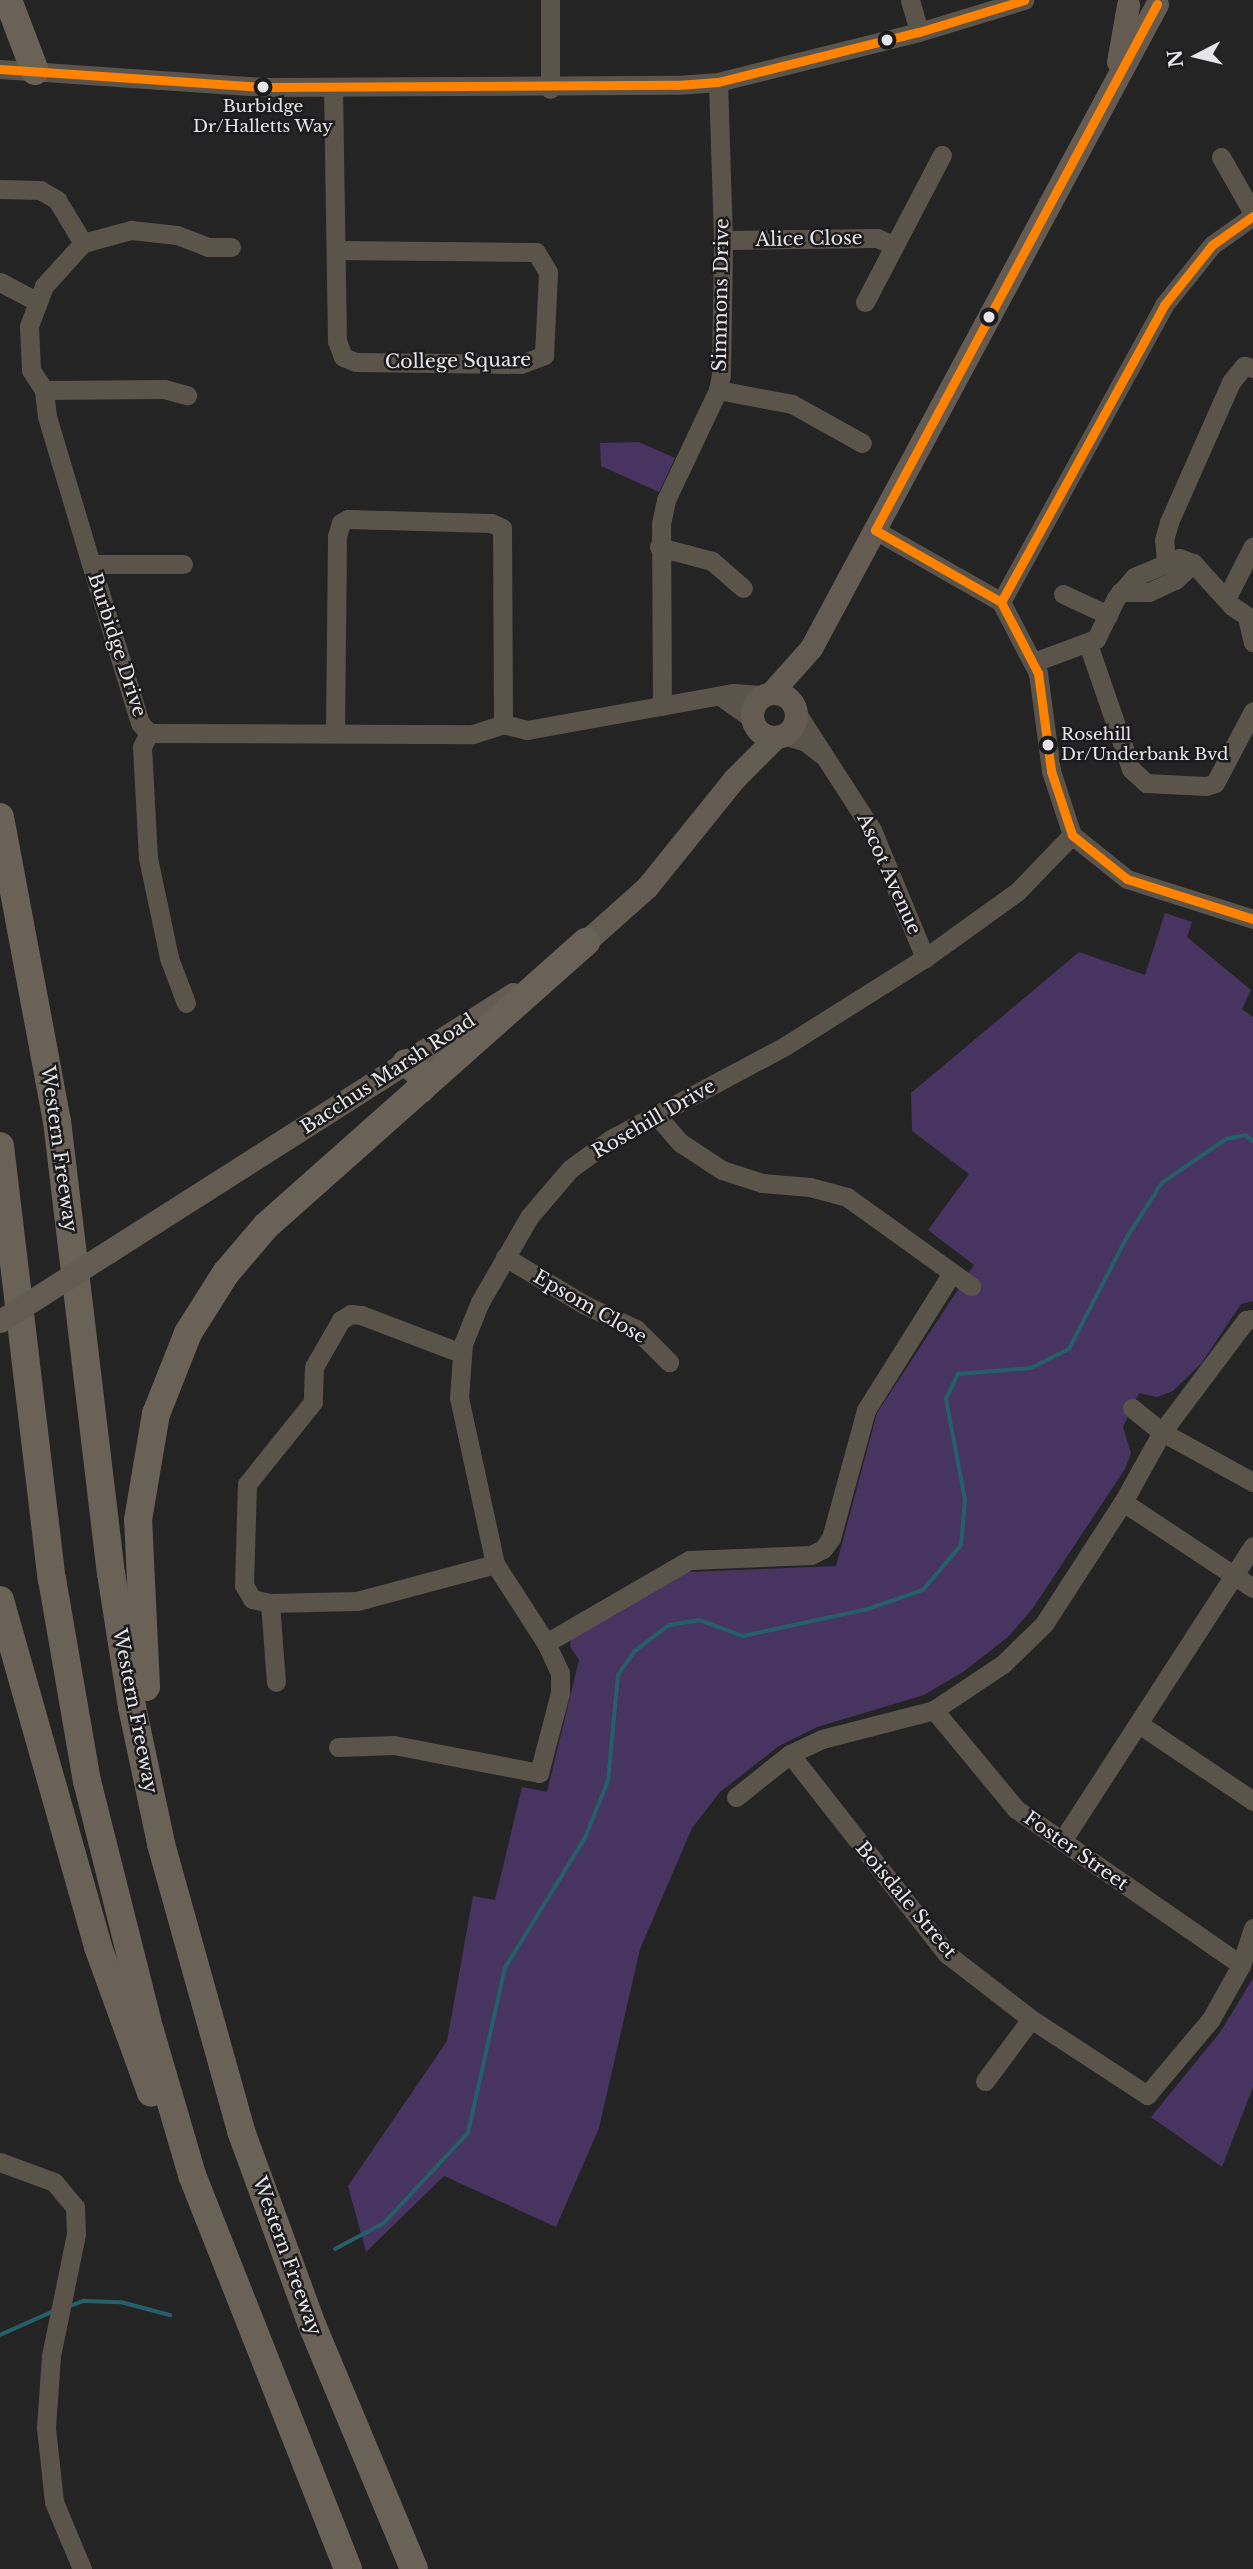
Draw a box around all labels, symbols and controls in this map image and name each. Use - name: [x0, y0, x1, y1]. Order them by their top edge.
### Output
- north arrow: [1162, 21, 1232, 91]
- unlabelled marker: [880, 33, 894, 47]
- text: N: [1163, 48, 1188, 69]
- marker: Burbidge Dr/Halletts Way: [256, 80, 270, 94]
- place label: Burbidge Dr/Halletts Way: [193, 97, 333, 137]
- street label: Simmons Drive: [708, 218, 734, 372]
- street label: Alice Close: [755, 227, 863, 251]
- unlabelled marker: [982, 310, 996, 324]
- street label: College Square: [385, 348, 531, 374]
- street label: Burbidge Drive: [83, 570, 151, 720]
- place label: Rosehill Dr/Underbank Bvd: [1061, 725, 1229, 765]
- marker: Rosehill Dr/Underbank Bvd: [1041, 738, 1055, 752]
- street label: Ascot Avenue: [852, 810, 926, 938]
- street label: Bacchus Marsh Road: [297, 1009, 479, 1139]
- street label: Western Freeway: [36, 1065, 82, 1233]
- street label: Rosehill Drive: [588, 1075, 720, 1163]
- street label: Epsom Close: [529, 1265, 651, 1349]
- street label: Western Freeway: [108, 1627, 162, 1795]
- street label: Foster Street: [1019, 1806, 1133, 1896]
- street label: Boisdale Street: [851, 1837, 961, 1963]
- street label: Western Freeway: [248, 2174, 326, 2338]

